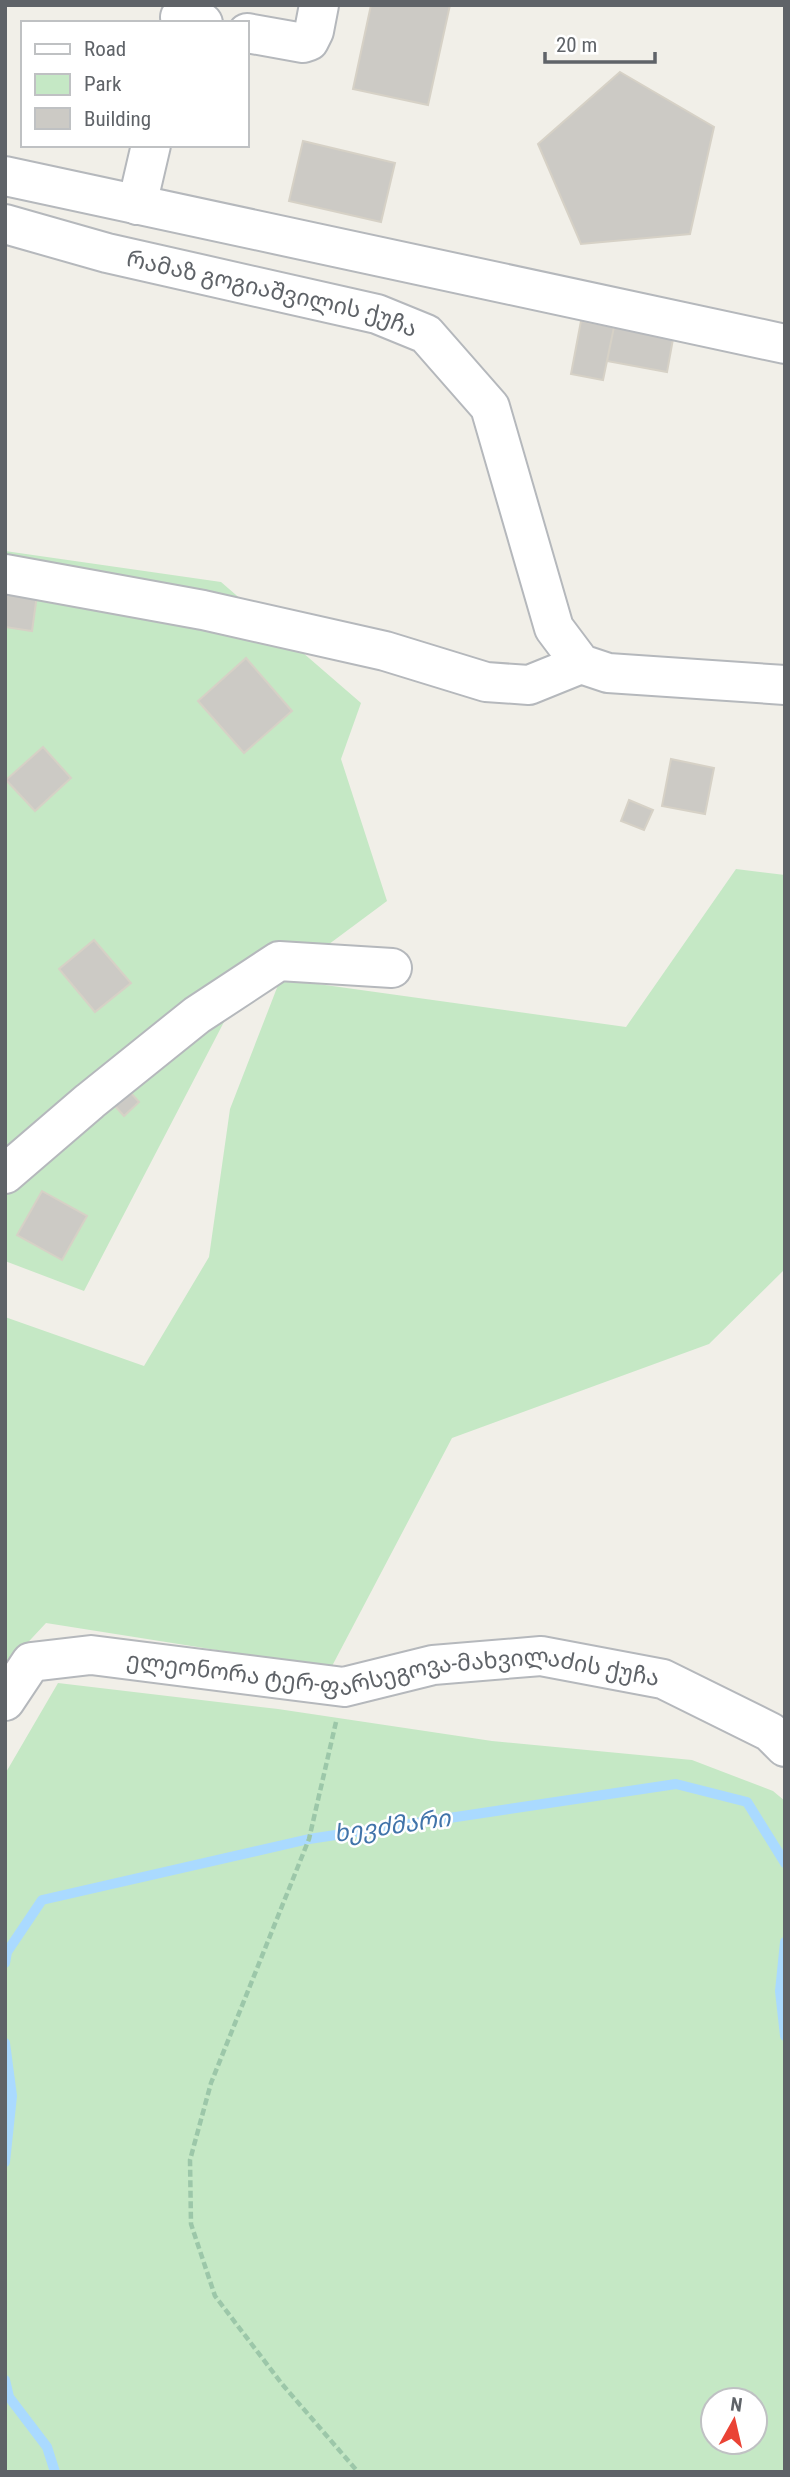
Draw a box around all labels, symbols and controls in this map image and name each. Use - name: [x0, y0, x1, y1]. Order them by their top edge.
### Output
- legend: [21, 21, 248, 147]
- scale bar: [545, 21, 655, 65]
- text: 20 m: [556, 33, 597, 57]
- text: Road: [84, 37, 126, 61]
- text: Park: [84, 72, 122, 96]
- text: Building: [84, 107, 151, 131]
- street label: რამაზ გოგიაშვილის ქუჩა: [124, 245, 421, 343]
- street label: ელეონორა ტერ-ფარსეგოვა-მახვილაძის ქუჩა: [125, 1642, 662, 1702]
- water label: ხევძმარი: [332, 1804, 453, 1848]
- north arrow: [699, 2386, 769, 2456]
- text: N: [729, 2392, 744, 2417]

